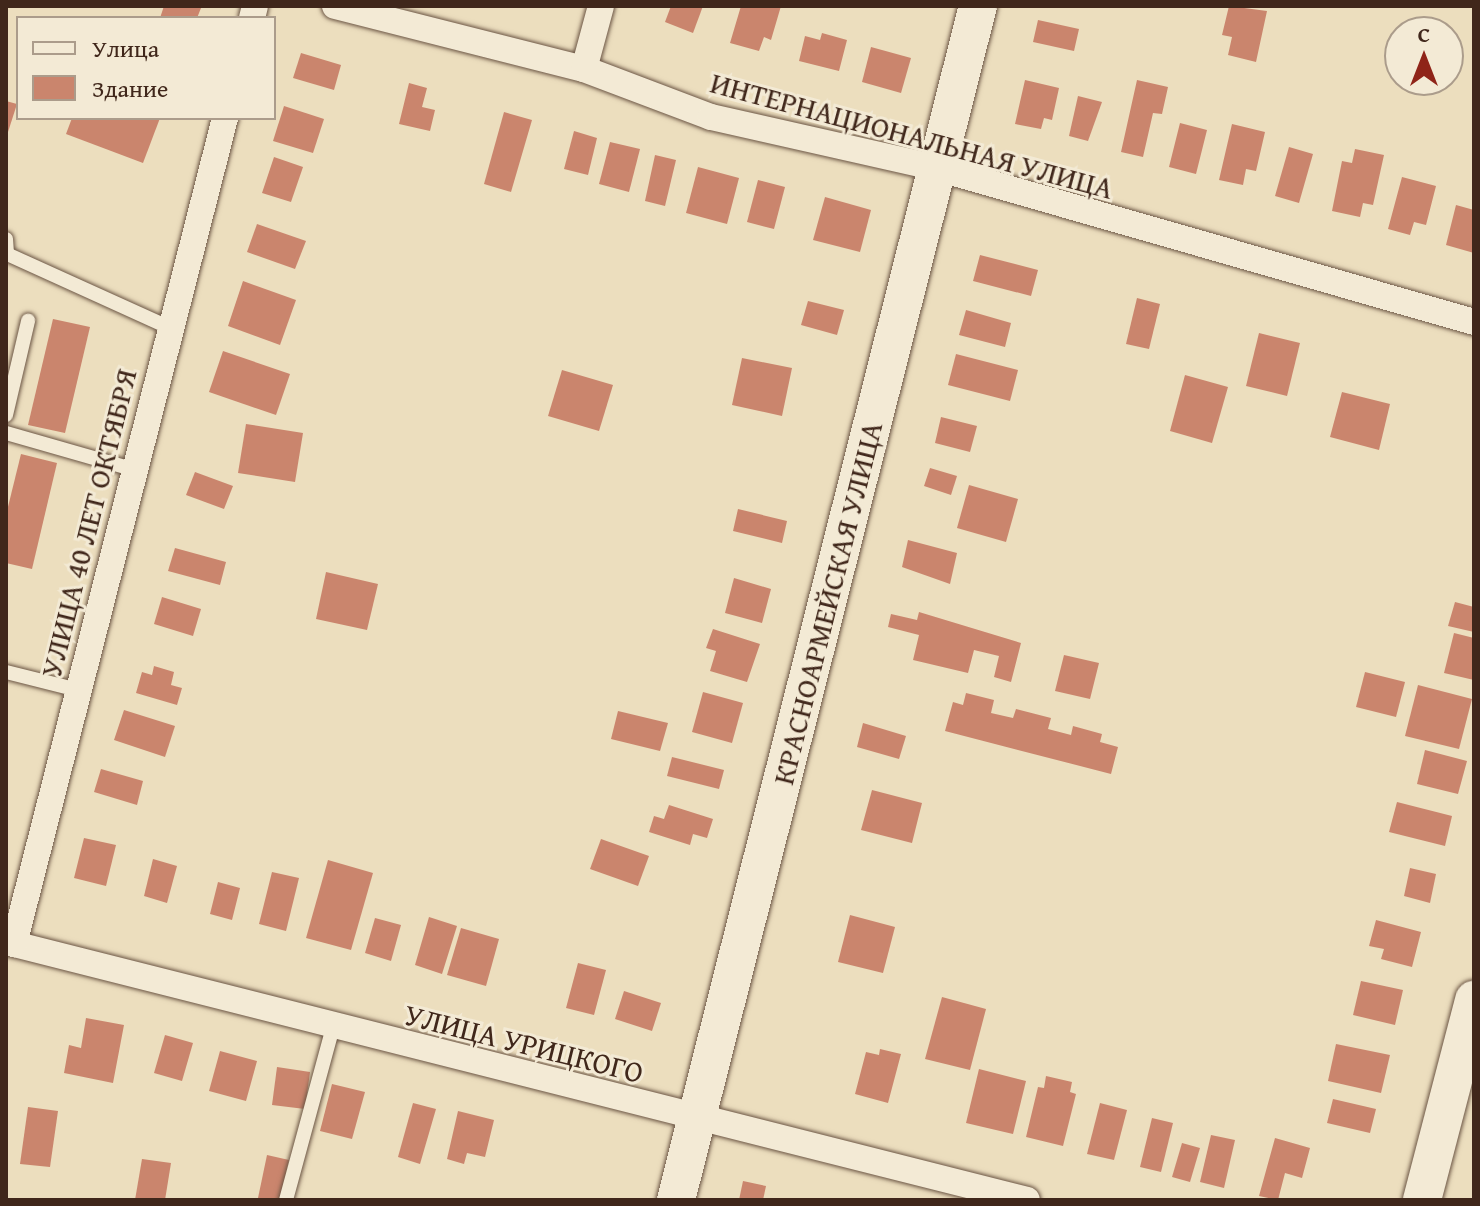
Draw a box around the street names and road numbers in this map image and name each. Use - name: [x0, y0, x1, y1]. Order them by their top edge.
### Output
- street label: ИНТЕРНАЦИОНАЛЬНАЯ УЛИЦА: [707, 64, 1117, 206]
- street label: УЛИЦА 40 ЛЕТ ОКТЯБРЯ: [32, 365, 144, 681]
- street label: КРАСНОАРМЕЙСКАЯ УЛИЦА: [764, 418, 890, 788]
- street label: УЛИЦА УРИЦКОГО: [401, 996, 647, 1090]

